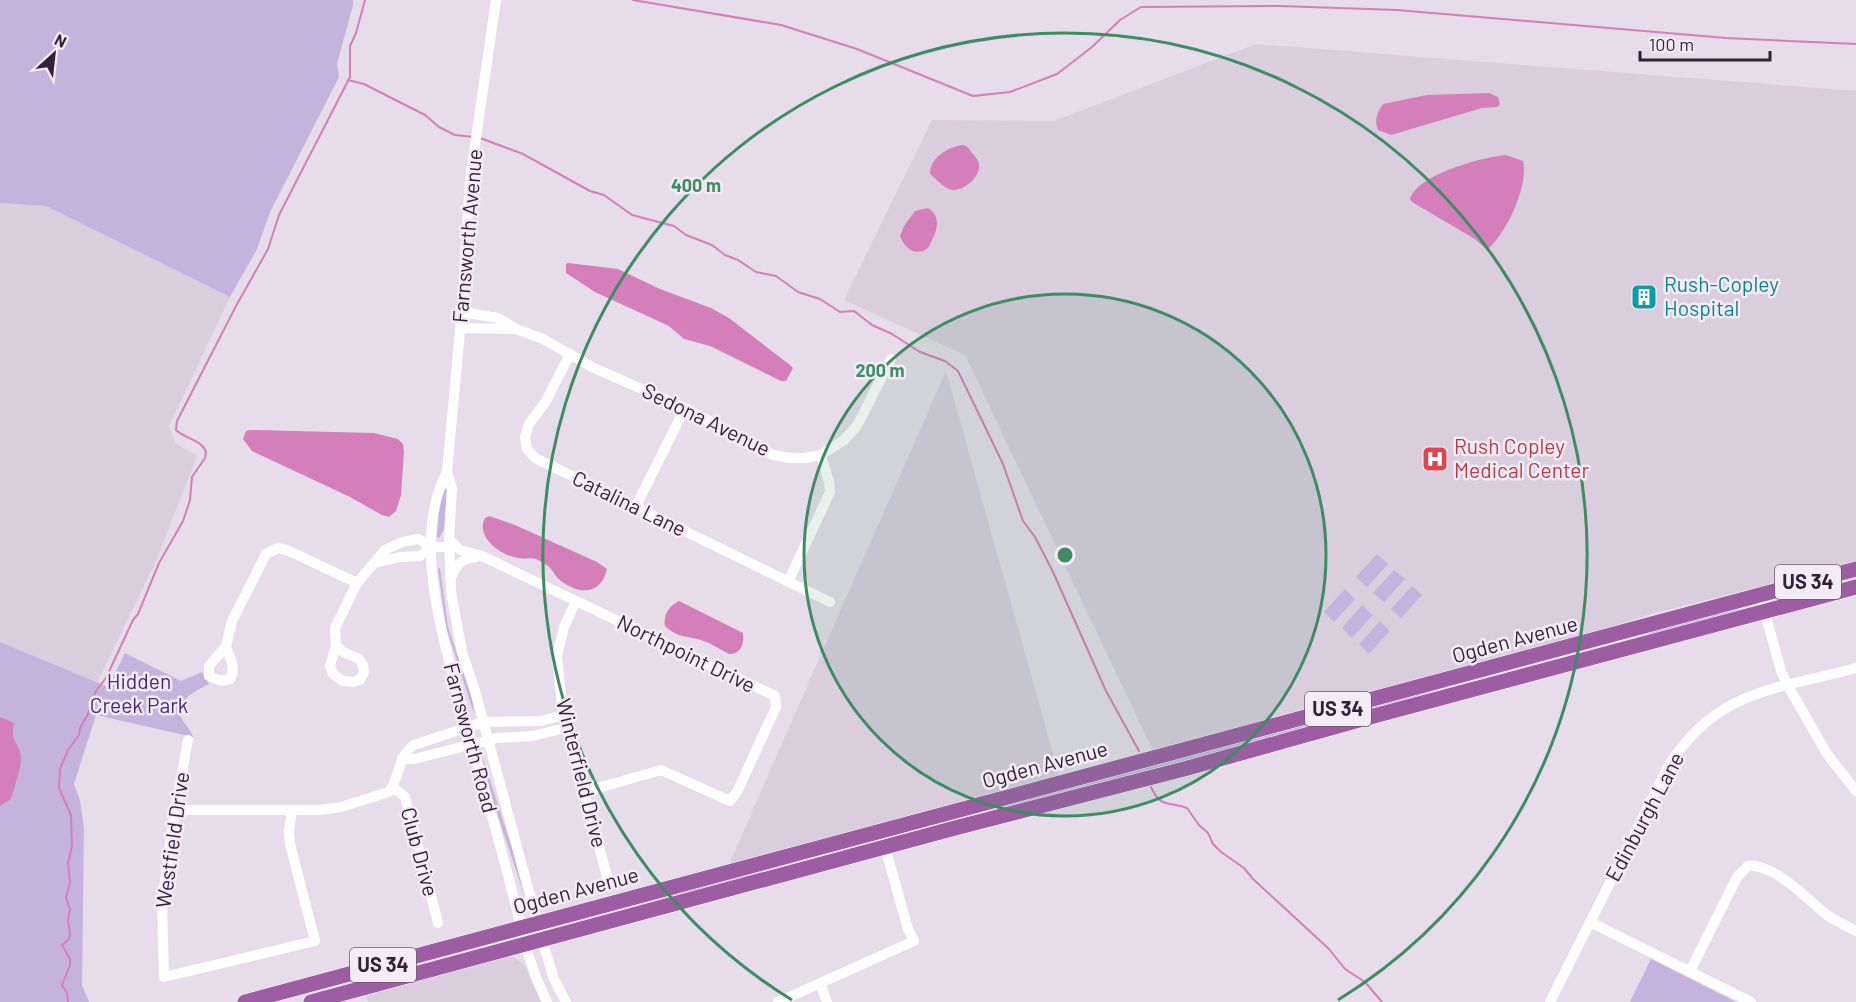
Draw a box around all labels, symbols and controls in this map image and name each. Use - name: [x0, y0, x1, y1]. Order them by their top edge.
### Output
- north arrow: [24, 24, 84, 84]
- scale bar: [1640, 24, 1770, 62]
- text: N: [52, 29, 70, 51]
- text: 100 m: [1649, 33, 1694, 55]
- street label: Farnsworth Avenue: [446, 148, 487, 324]
- text: 400 m: [671, 174, 721, 196]
- place label: Rush-Copley Hospital: [1664, 271, 1779, 320]
- building icon: Rush-Copley Hospital: [1629, 282, 1659, 312]
- text: 200 m: [855, 359, 905, 381]
- street label: Sedona Avenue: [639, 377, 775, 460]
- place label: Rush Copley Medical Center: [1454, 433, 1589, 482]
- hospital icon: Rush Copley Medical Center: [1420, 444, 1450, 474]
- street label: Catalina Lane: [569, 464, 690, 541]
- centre of rings: [1055, 545, 1075, 565]
- road number: US 34: [1775, 565, 1841, 599]
- street label: Northpoint Drive: [613, 608, 760, 697]
- street label: Ogden Avenue: [1449, 610, 1580, 667]
- street label: Farnsworth Road: [439, 660, 503, 815]
- park label: Hidden Creek Park: [90, 668, 188, 717]
- road number: US 34: [1305, 692, 1371, 726]
- street label: Winterfield Drive: [552, 696, 613, 850]
- street label: Ogden Avenue: [979, 735, 1110, 792]
- street label: Edinburgh Lane: [1599, 747, 1688, 885]
- street label: Westfield Drive: [150, 770, 193, 910]
- street label: Club Drive: [397, 804, 444, 899]
- street label: Ogden Avenue: [510, 861, 641, 918]
- road number: US 34: [350, 948, 416, 982]

